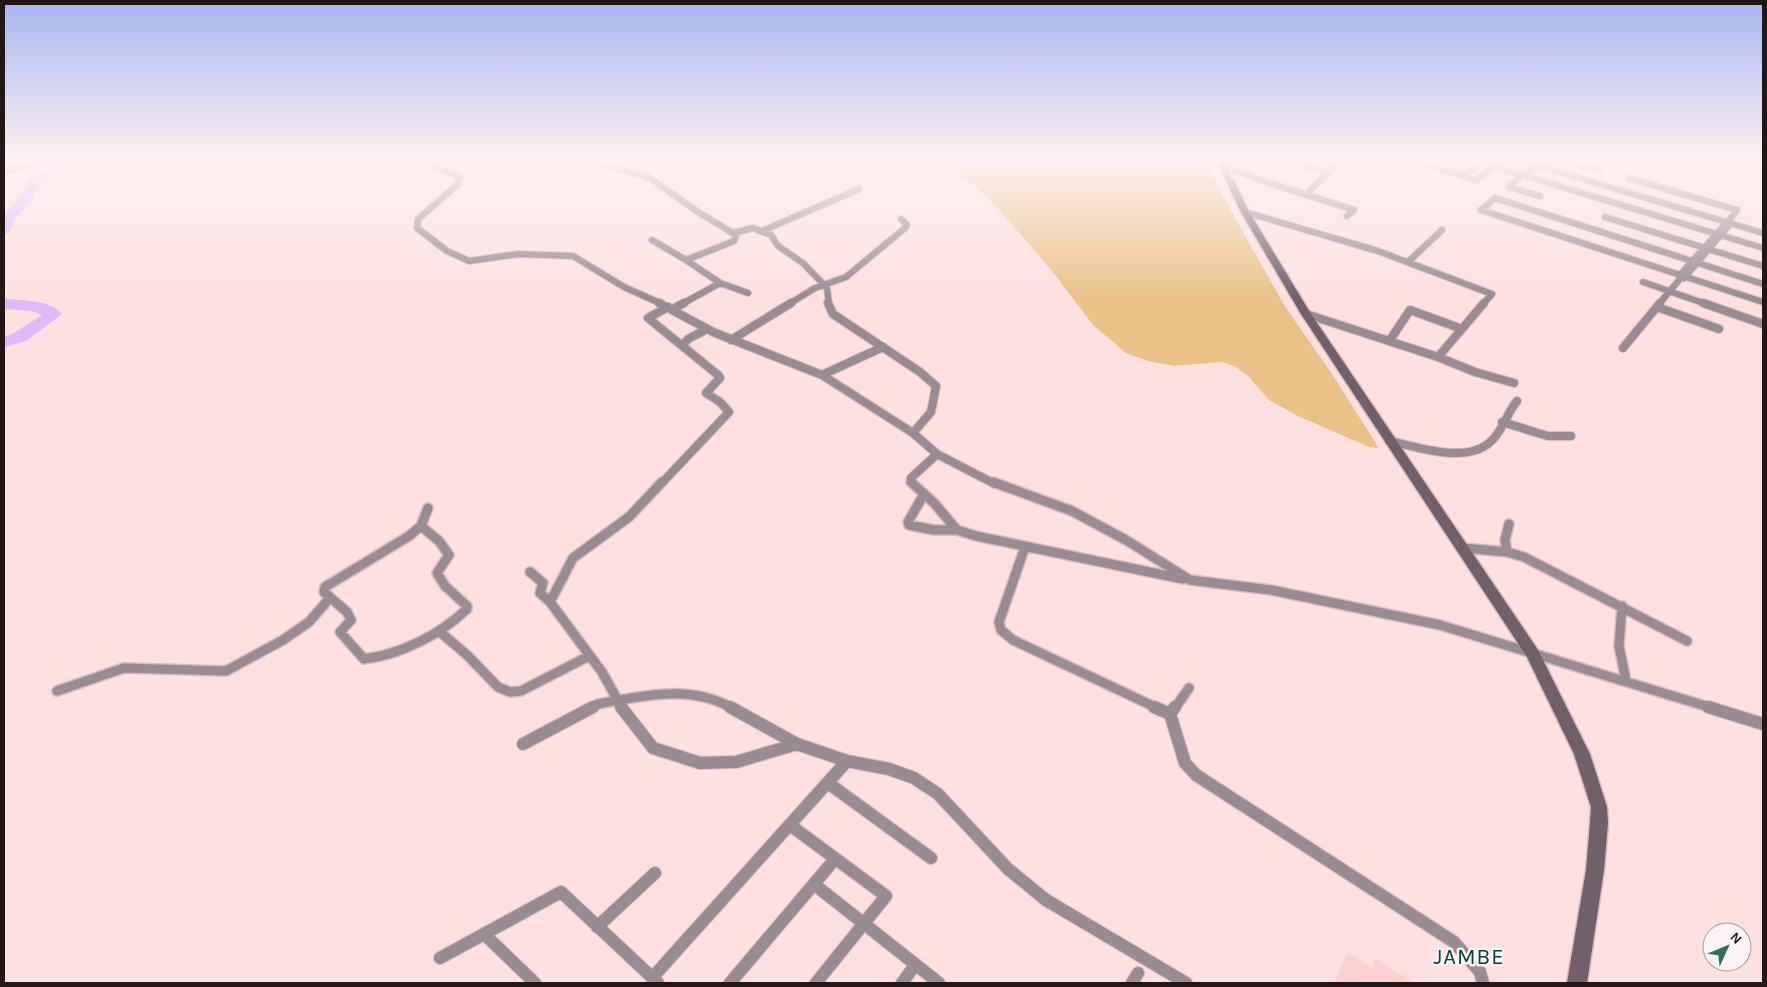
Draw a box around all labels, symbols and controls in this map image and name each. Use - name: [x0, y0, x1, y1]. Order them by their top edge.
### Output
- north arrow: [1702, 922, 1752, 972]
- text: N: [1726, 929, 1746, 948]
- district label: JAMBE: [1433, 944, 1505, 970]

